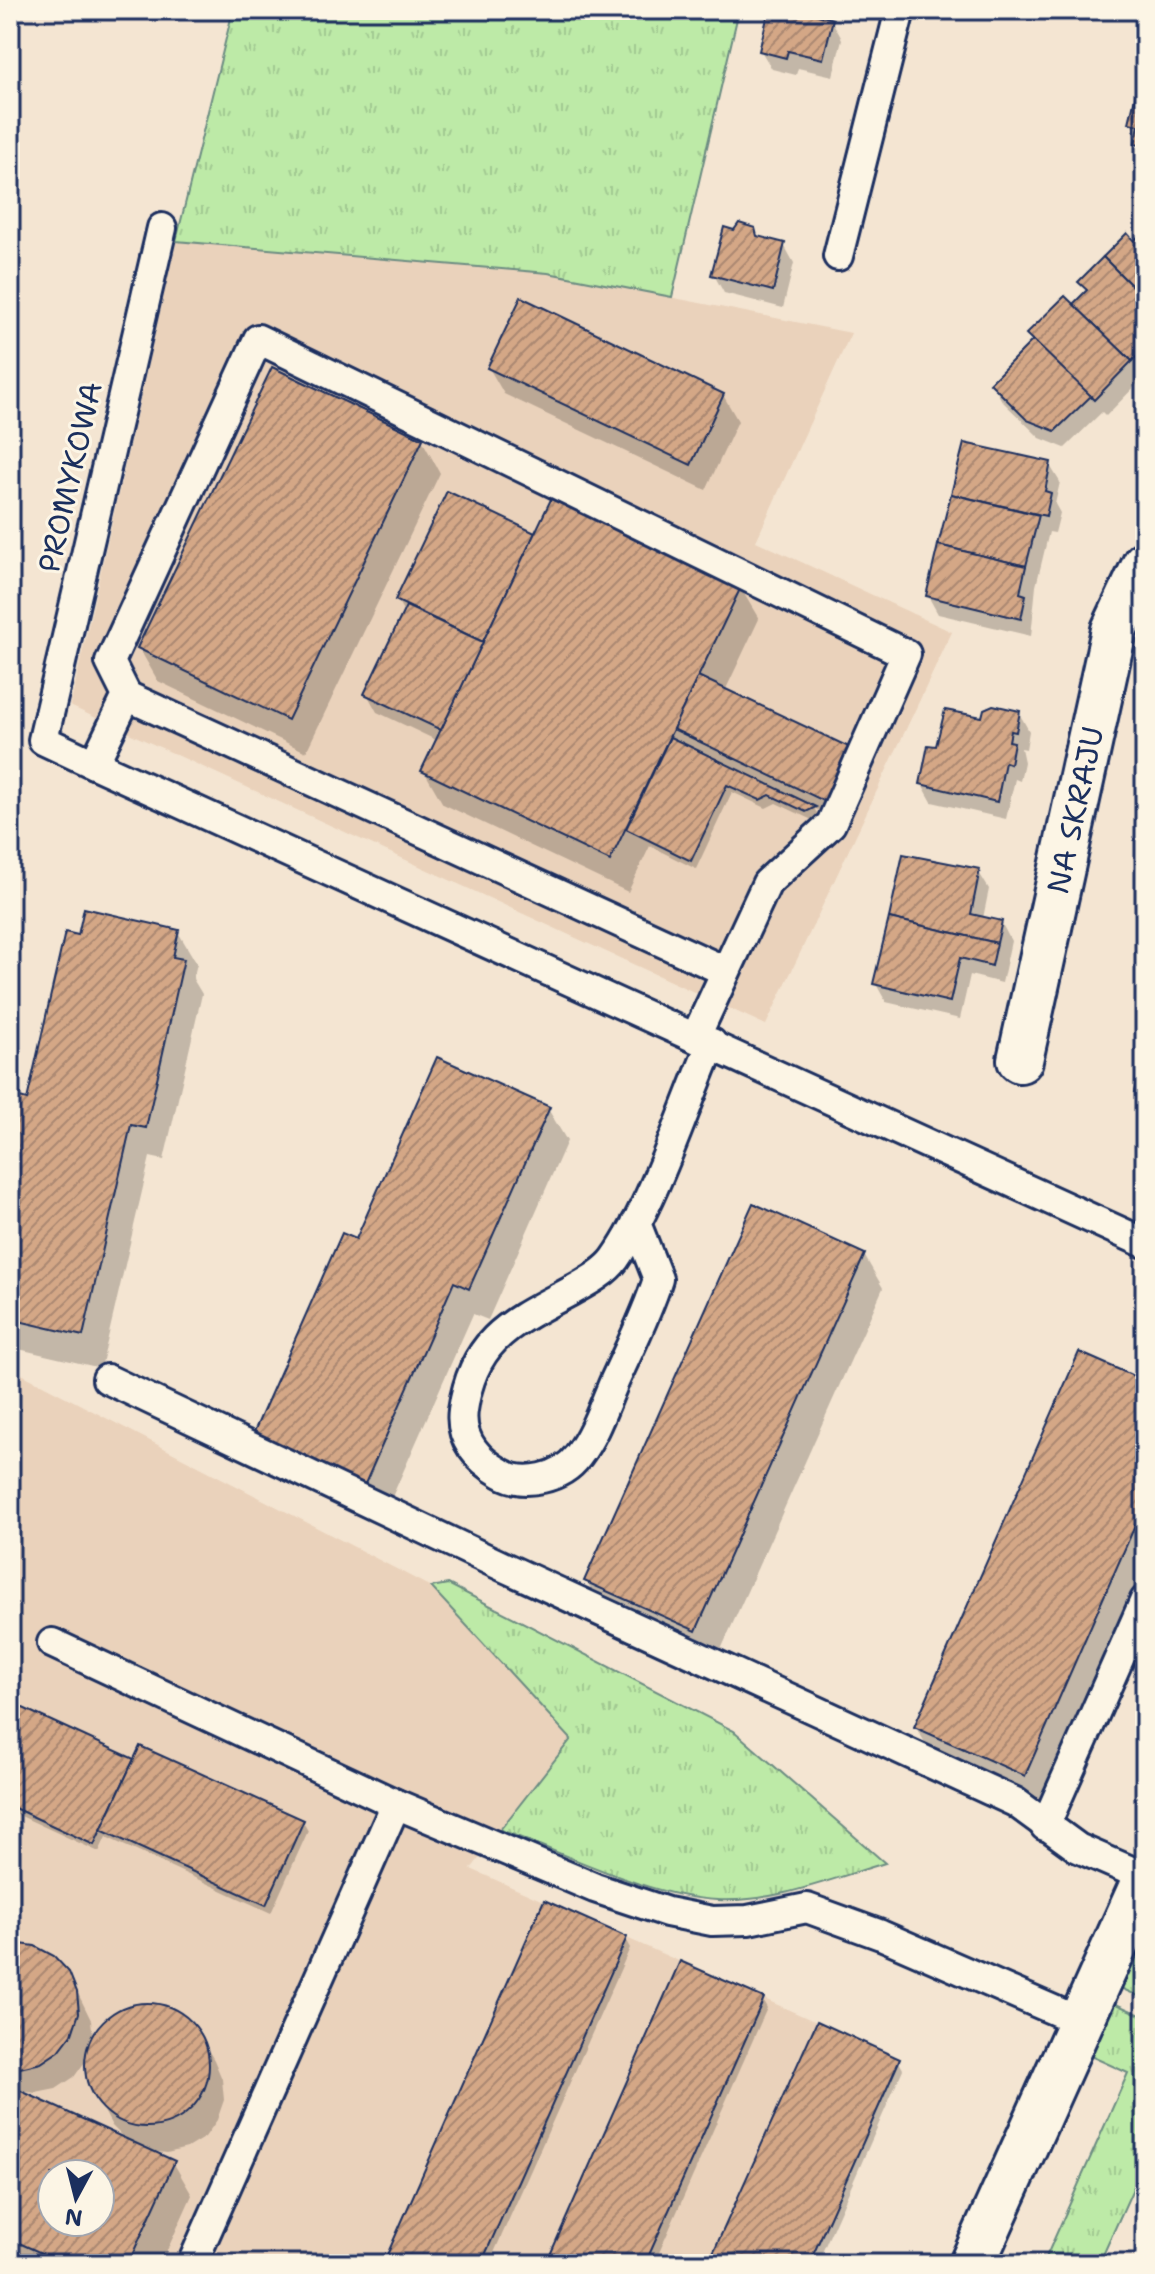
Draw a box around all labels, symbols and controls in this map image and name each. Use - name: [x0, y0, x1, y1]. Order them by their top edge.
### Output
- street label: PROMYKOWA: [28, 378, 112, 576]
- street label: NA SKRAJU: [1036, 722, 1113, 897]
- north arrow: [36, 2158, 116, 2238]
- text: N: [63, 2202, 84, 2233]

